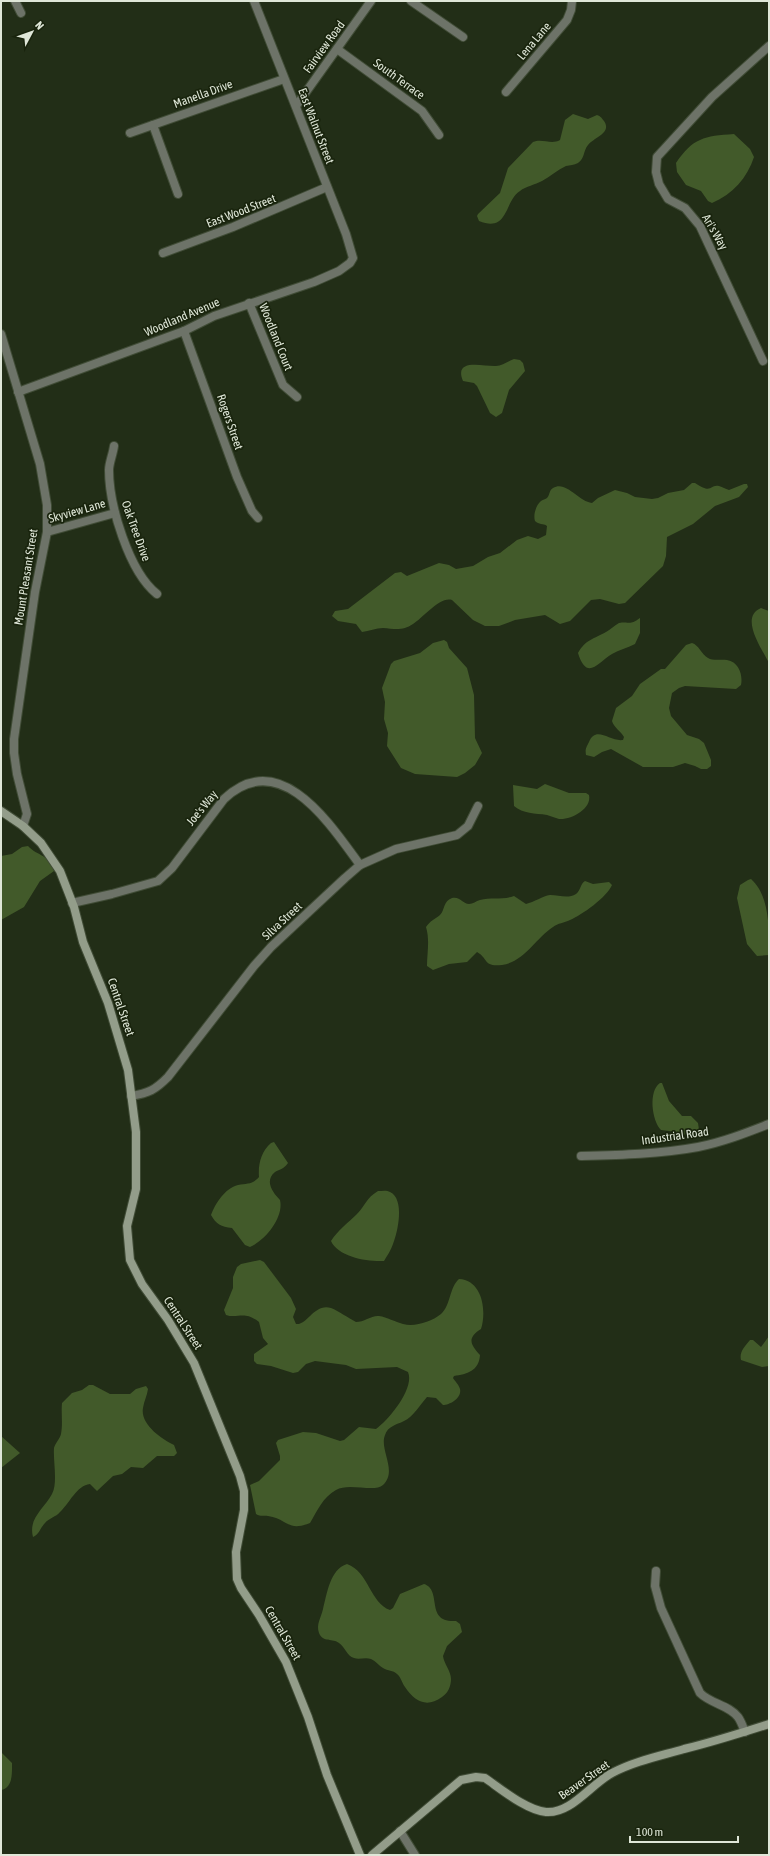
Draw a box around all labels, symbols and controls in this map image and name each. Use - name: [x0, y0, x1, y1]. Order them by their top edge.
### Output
- north arrow: [12, 12, 52, 52]
- street label: Fairview Road: [300, 18, 348, 76]
- text: N: [33, 19, 46, 32]
- street label: Lena Lane: [514, 19, 554, 63]
- street label: South Terrace: [371, 56, 427, 102]
- street label: Manella Drive: [172, 77, 234, 111]
- street label: East Walnut Street: [295, 86, 337, 166]
- street label: East Wood Street: [204, 191, 278, 231]
- street label: Ari's Way: [699, 212, 731, 252]
- street label: Woodland Avenue: [142, 295, 222, 339]
- street label: Woodland Court: [256, 301, 296, 373]
- street label: Rogers Street: [214, 392, 246, 452]
- street label: Skyview Lane: [47, 496, 107, 526]
- street label: Oak Tree Drive: [119, 499, 153, 563]
- street label: Mount Pleasant Street: [11, 527, 41, 626]
- street label: Joe's Way: [184, 788, 220, 828]
- street label: Silva Street: [259, 899, 305, 943]
- street label: Central Street: [105, 976, 138, 1038]
- street label: Industrial Road: [641, 1124, 709, 1148]
- street label: Central Street: [161, 1294, 206, 1352]
- street label: Central Street: [262, 1603, 304, 1663]
- street label: Beaver Street: [556, 1757, 612, 1803]
- scale bar: [630, 1818, 738, 1844]
- text: 100 m: [636, 1825, 663, 1839]

